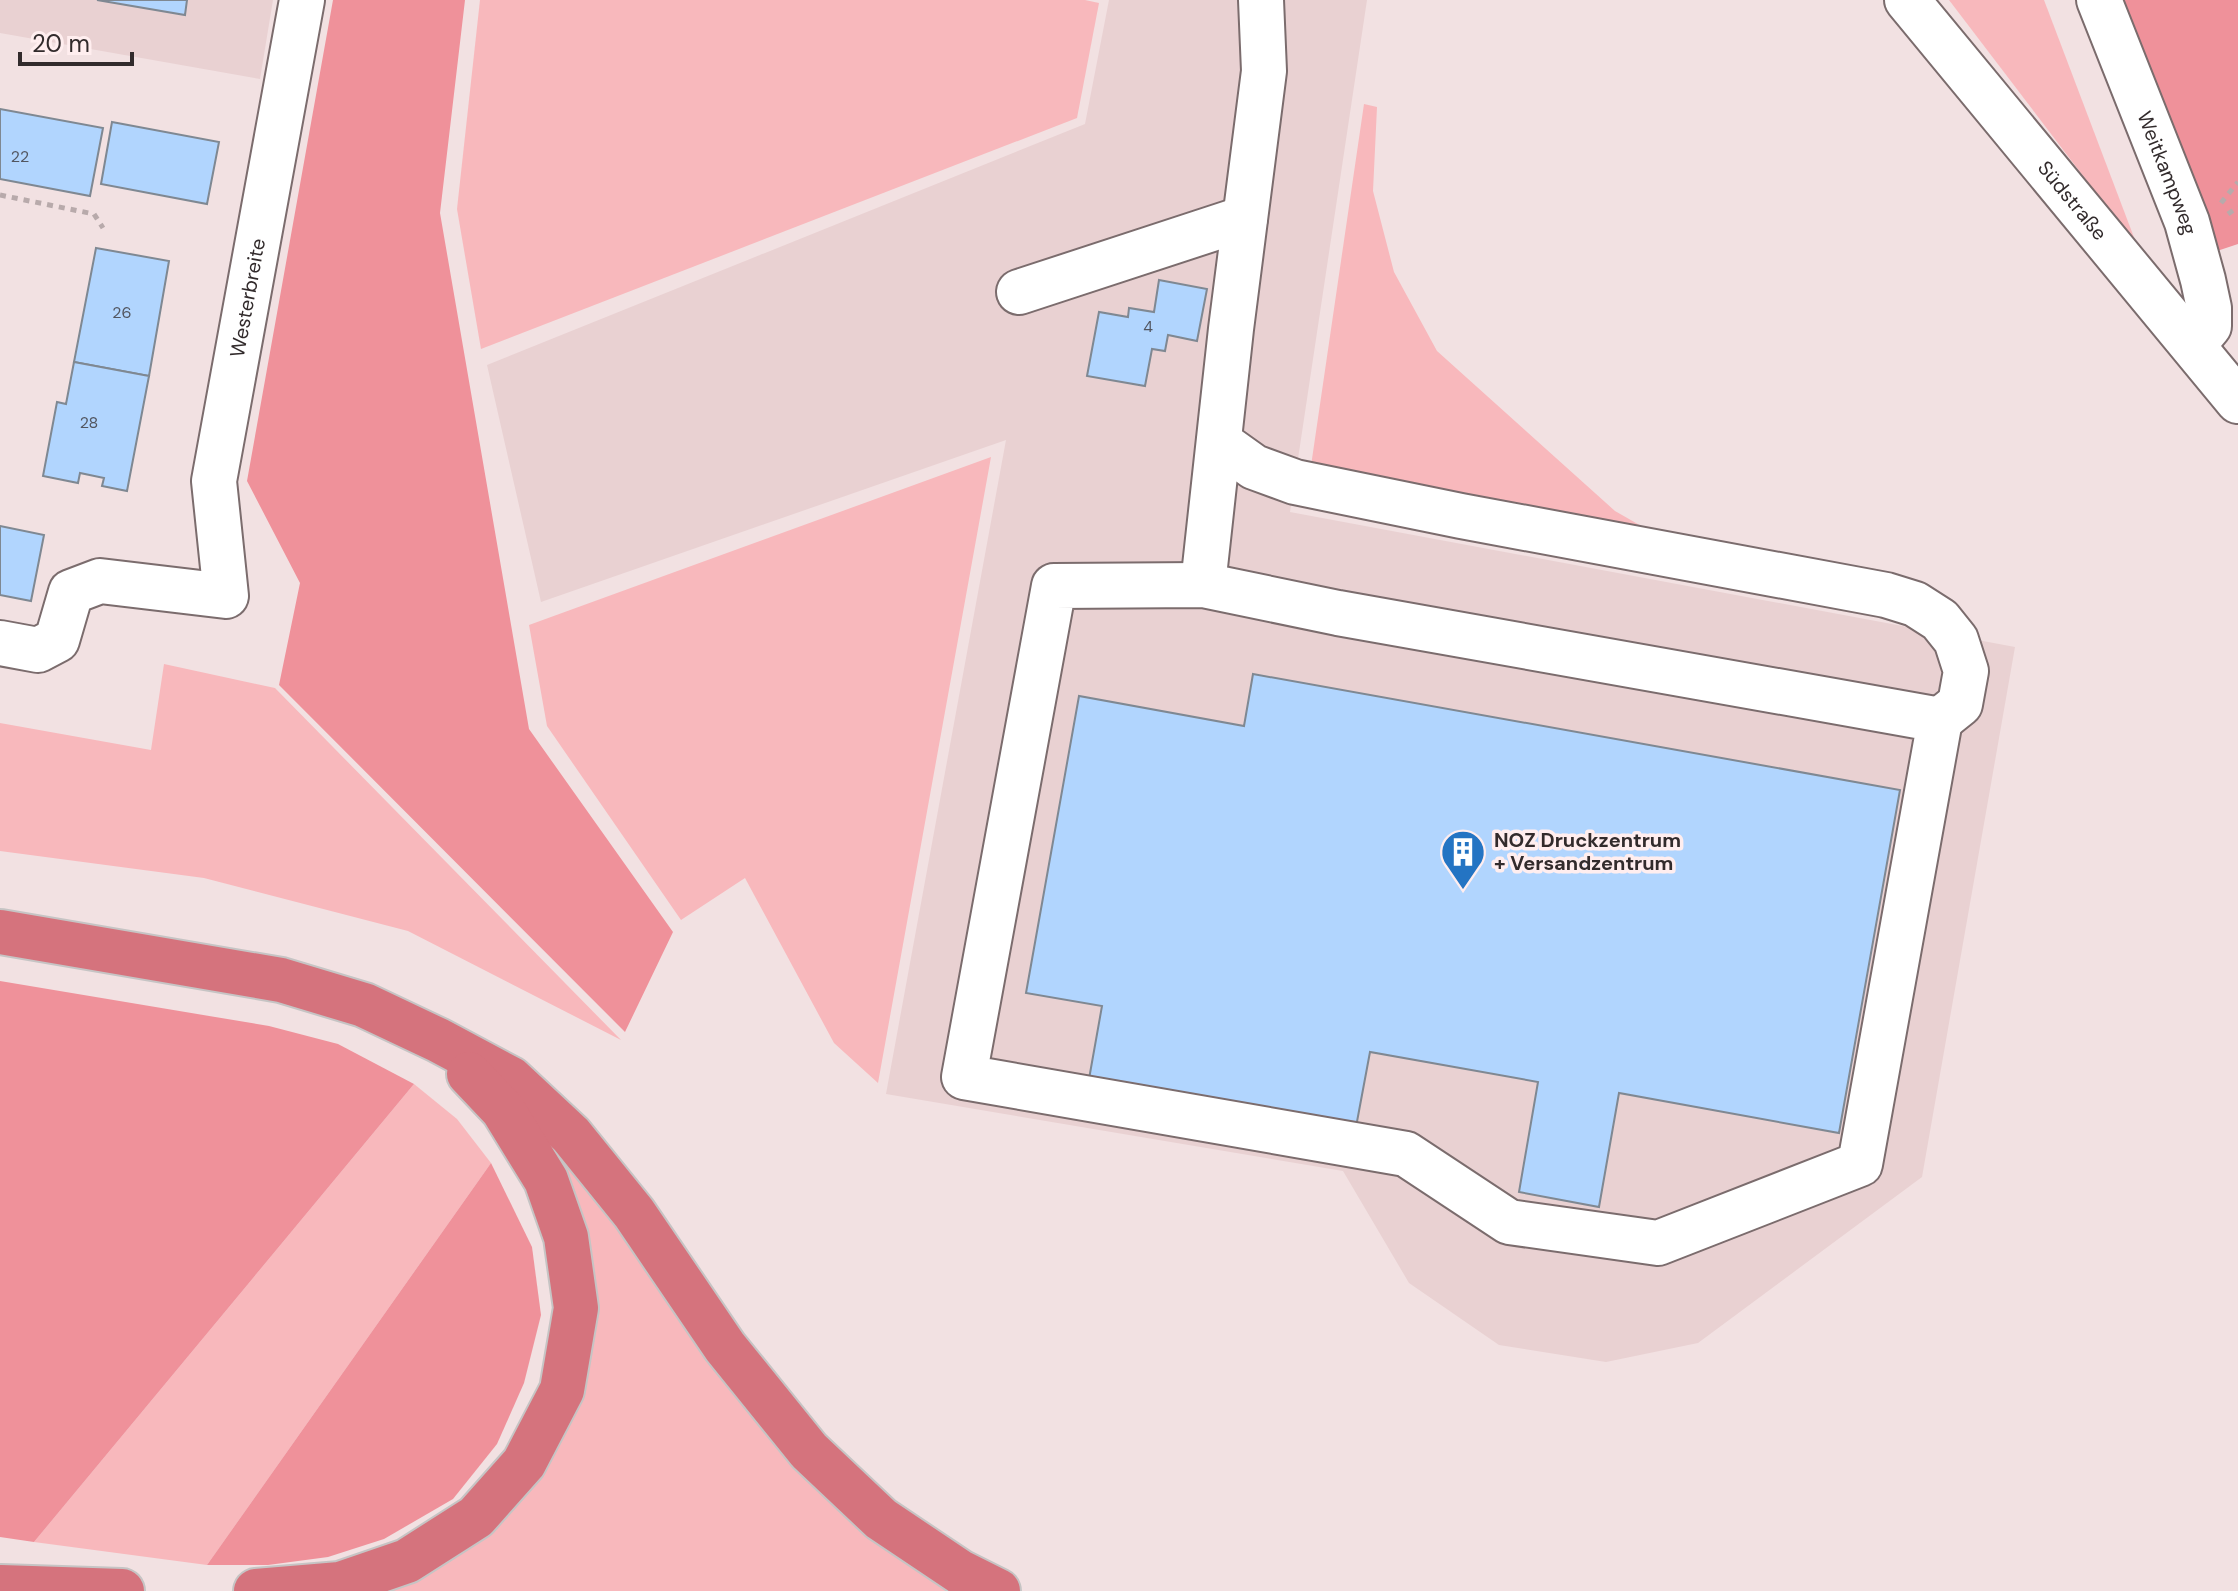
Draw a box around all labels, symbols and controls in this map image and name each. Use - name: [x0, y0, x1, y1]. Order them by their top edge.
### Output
- scale bar: [20, 16, 132, 66]
- text: 20 m: [32, 28, 90, 59]
- street label: Weitkampweg: [2131, 107, 2203, 238]
- house number: 22: [11, 146, 29, 167]
- street label: Südstraße: [2032, 155, 2113, 246]
- street label: Westerbreite: [224, 236, 271, 359]
- house number: 26: [112, 302, 132, 323]
- house number: 4: [1143, 316, 1153, 337]
- house number: 28: [80, 412, 98, 433]
- place label: NOZ Druckzentrum + Versandzentrum: [1494, 827, 1681, 876]
- building icon: NOZ Druckzentrum + Versandzentrum: [1439, 828, 1487, 891]

